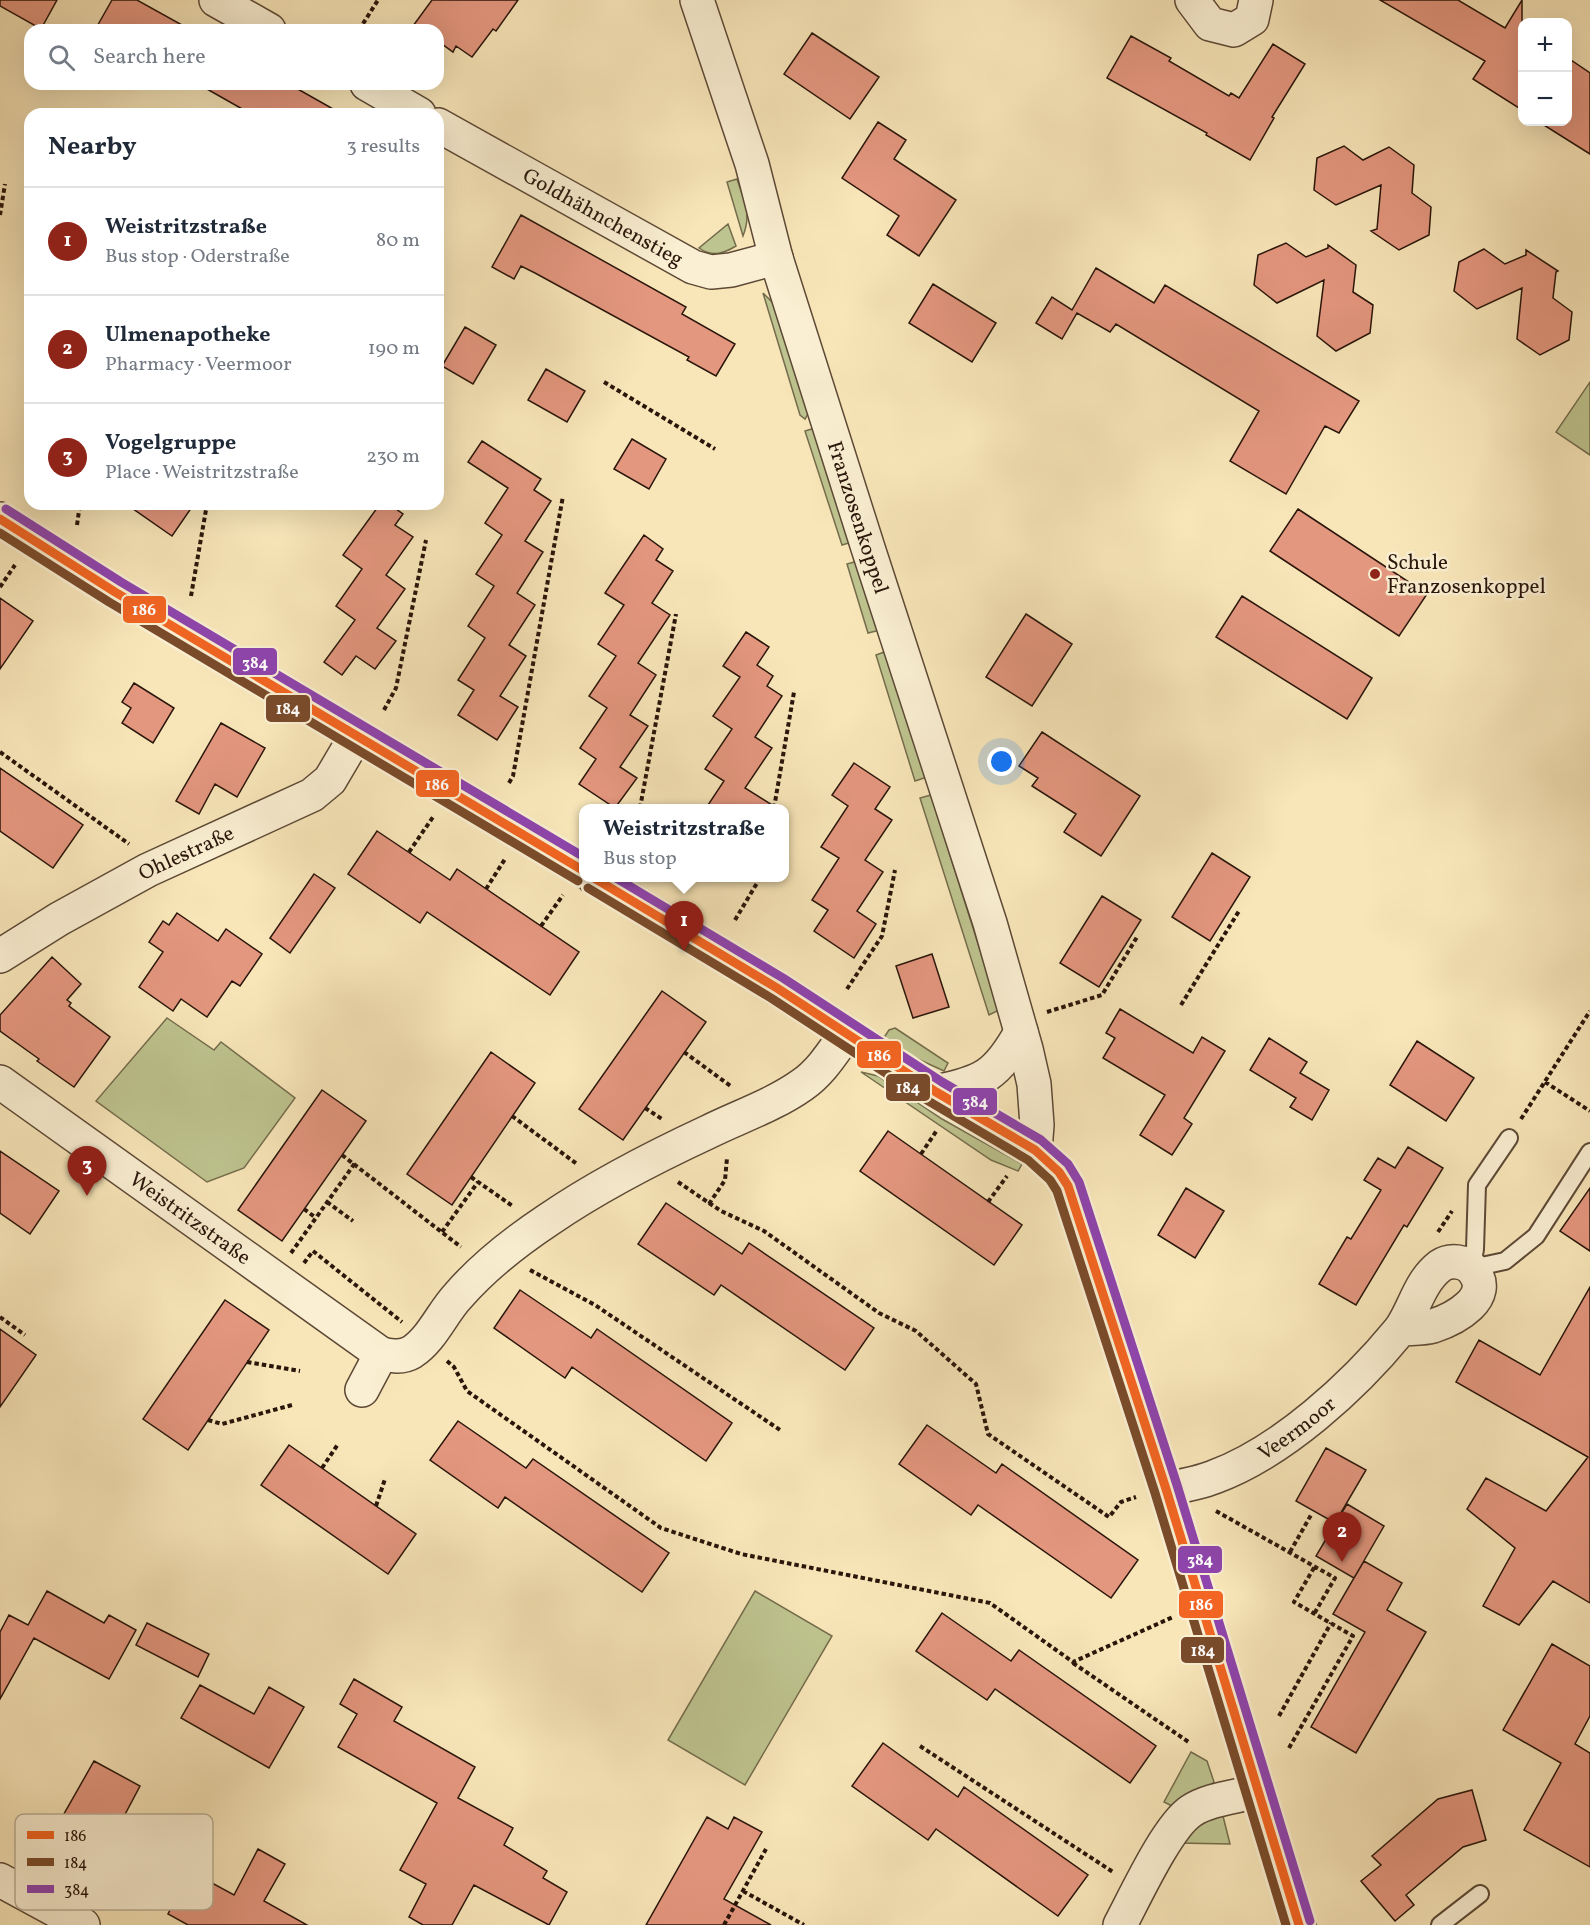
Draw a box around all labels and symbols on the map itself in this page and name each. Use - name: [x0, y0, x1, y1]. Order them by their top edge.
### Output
- street label: Goldhähnchenstieg: [517, 162, 688, 275]
- street label: Franzosenkoppel: [819, 438, 895, 598]
- place label: Schule Franzosenkoppel: [1387, 549, 1546, 602]
- marker: Schule Franzosenkoppel: [1368, 567, 1382, 581]
- line badge: 186: [122, 595, 167, 624]
- text: 186: [132, 600, 156, 622]
- line badge: 384: [232, 647, 278, 676]
- text: 384: [242, 653, 268, 675]
- line badge: 184: [265, 694, 311, 723]
- text: 184: [276, 699, 301, 721]
- your location: [987, 747, 1016, 776]
- line badge: 186: [415, 769, 460, 798]
- text: 186: [425, 775, 449, 797]
- street label: Ohlestraße: [133, 820, 239, 889]
- pin: 1: [664, 902, 704, 951]
- line badge: 186: [856, 1040, 902, 1069]
- text: 186: [867, 1046, 891, 1068]
- line badge: 184: [885, 1073, 931, 1102]
- text: 184: [896, 1078, 921, 1100]
- line badge: 384: [952, 1087, 998, 1116]
- text: 384: [962, 1092, 988, 1114]
- pin: 3: [68, 1146, 106, 1196]
- street label: Weistritzstraße: [123, 1166, 256, 1273]
- street label: Veermoor: [1253, 1390, 1343, 1468]
- pin: 2: [1322, 1512, 1362, 1562]
- line badge: 384: [1177, 1545, 1223, 1574]
- text: 384: [1187, 1550, 1213, 1572]
- line badge: 186: [1178, 1590, 1224, 1619]
- text: 186: [1189, 1595, 1213, 1617]
- line badge: 184: [1180, 1636, 1225, 1664]
- text: 184: [1191, 1641, 1216, 1663]
- legend: [15, 1814, 213, 1910]
- text: 186: [64, 1826, 86, 1848]
- text: 184: [64, 1853, 87, 1875]
- text: 384: [64, 1880, 89, 1902]

